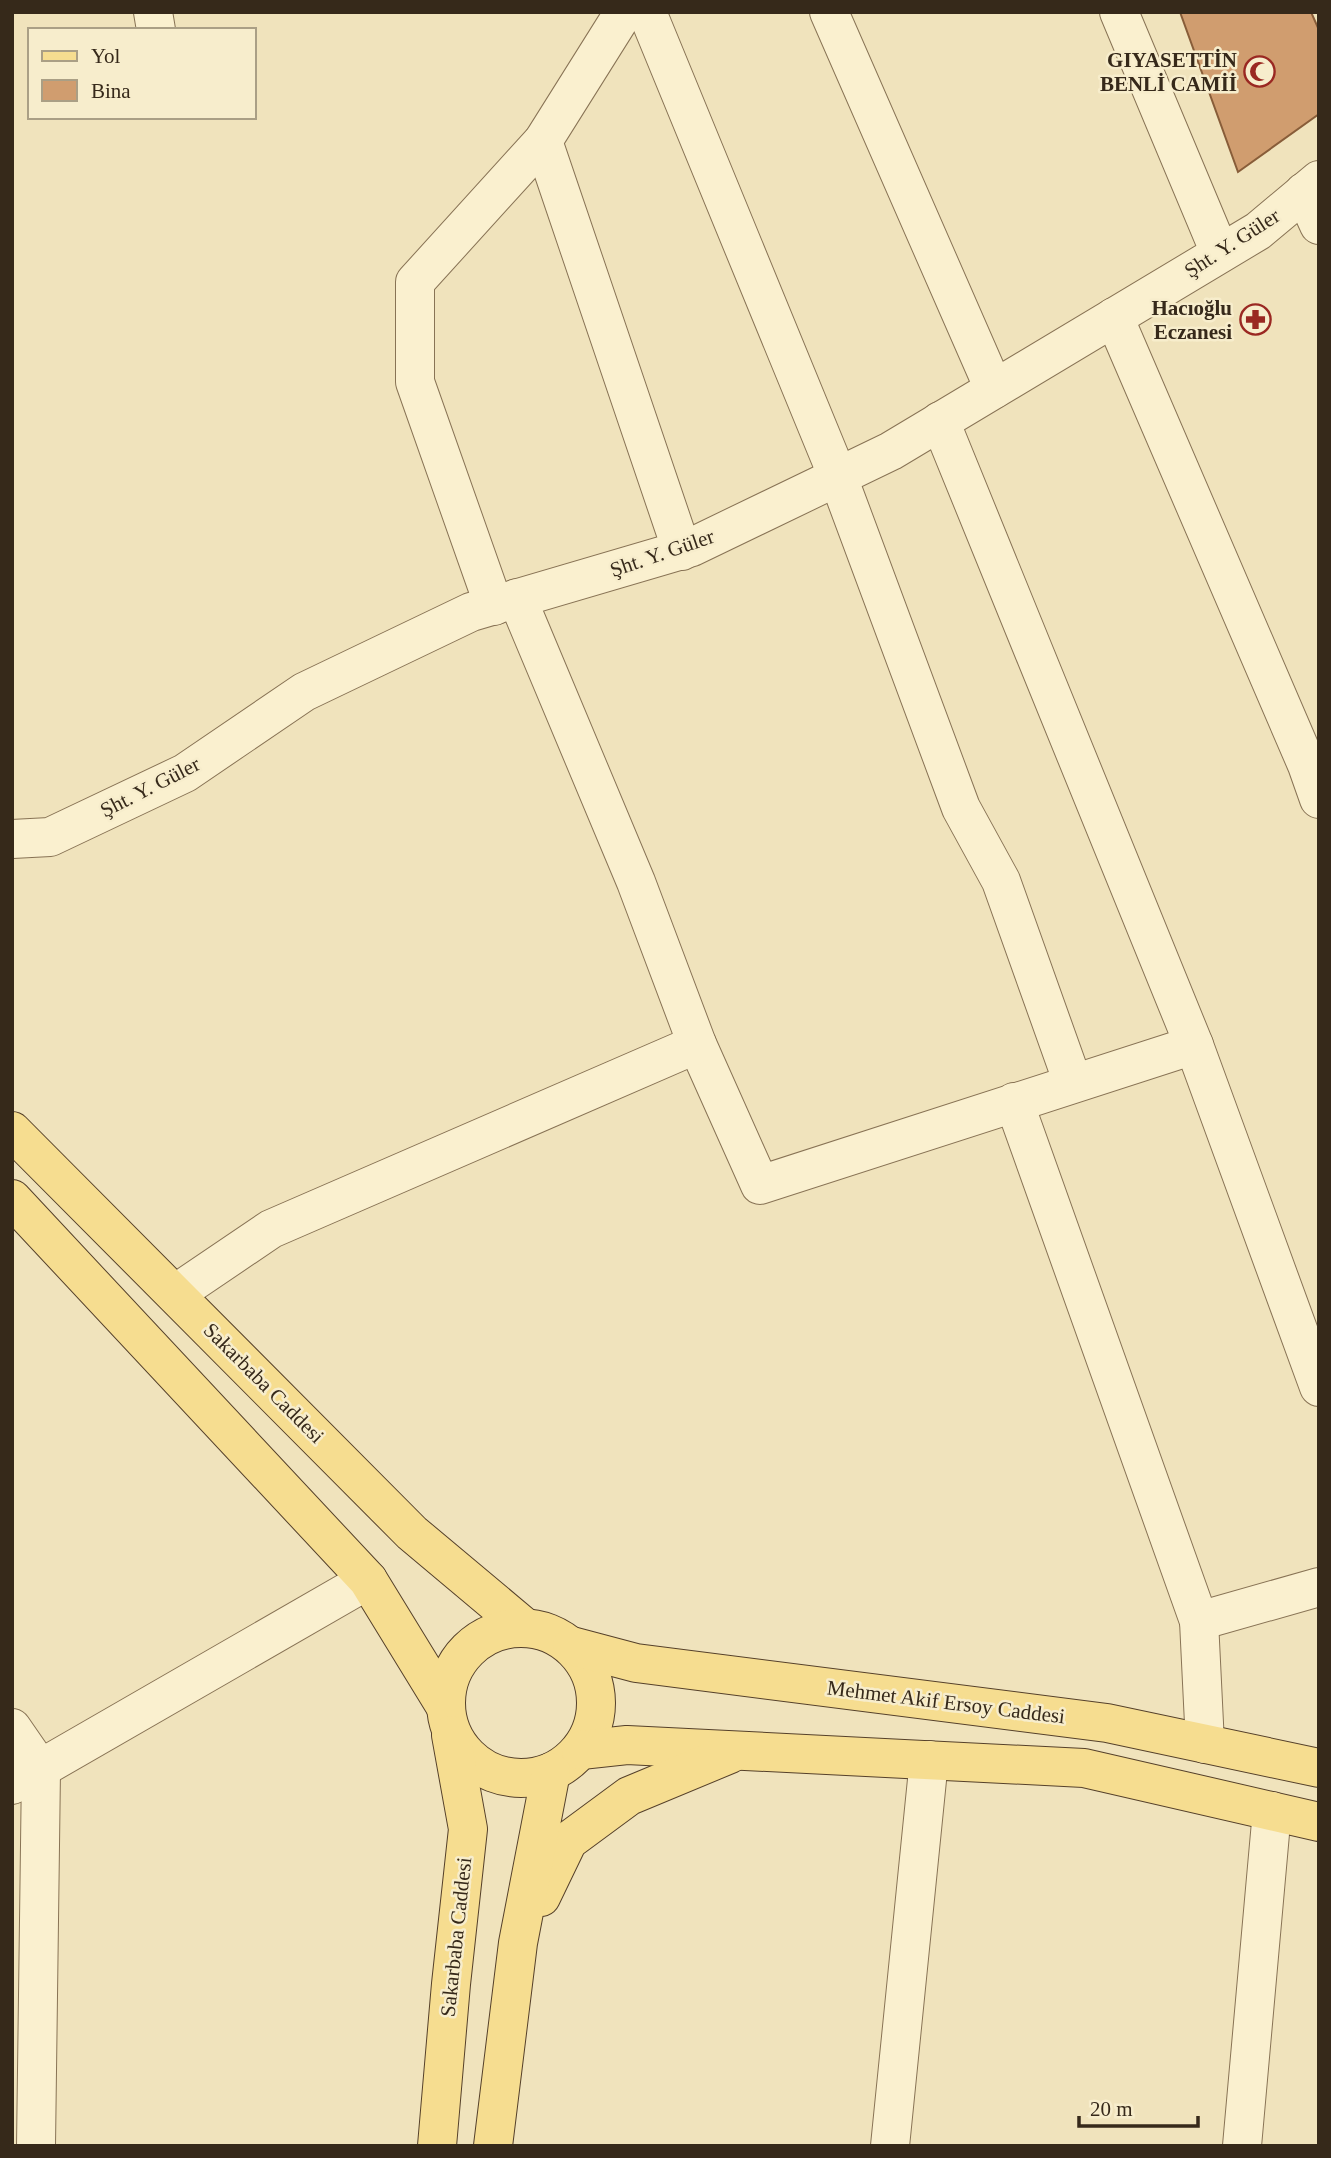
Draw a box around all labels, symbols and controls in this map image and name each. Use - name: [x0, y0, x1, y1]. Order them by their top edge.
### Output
- legend: [28, 28, 256, 119]
- text: Yol: [91, 44, 121, 68]
- place label: GIYASETTİN BENLİ CAMİİ: [1100, 48, 1237, 96]
- mosque icon: GIYASETTİN BENLİ CAMİİ: [1243, 55, 1277, 89]
- text: Bina: [91, 79, 131, 103]
- street label: Şht. Y. Güler: [1180, 203, 1284, 283]
- place label: Hacıoğlu Eczanesi: [1151, 296, 1232, 344]
- pharmacy icon: Hacıoğlu Eczanesi: [1238, 303, 1272, 337]
- street label: Şht. Y. Güler: [607, 524, 717, 582]
- street label: Şht. Y. Güler: [96, 752, 204, 822]
- street label: Sakarbaba Caddesi: [199, 1318, 329, 1448]
- street label: Mehmet Akif Ersoy Caddesi: [826, 1675, 1067, 1729]
- street label: Sakarbaba Caddesi: [436, 1856, 476, 2018]
- scale bar: [1079, 2084, 1198, 2128]
- text: 20 m: [1090, 2097, 1133, 2121]

